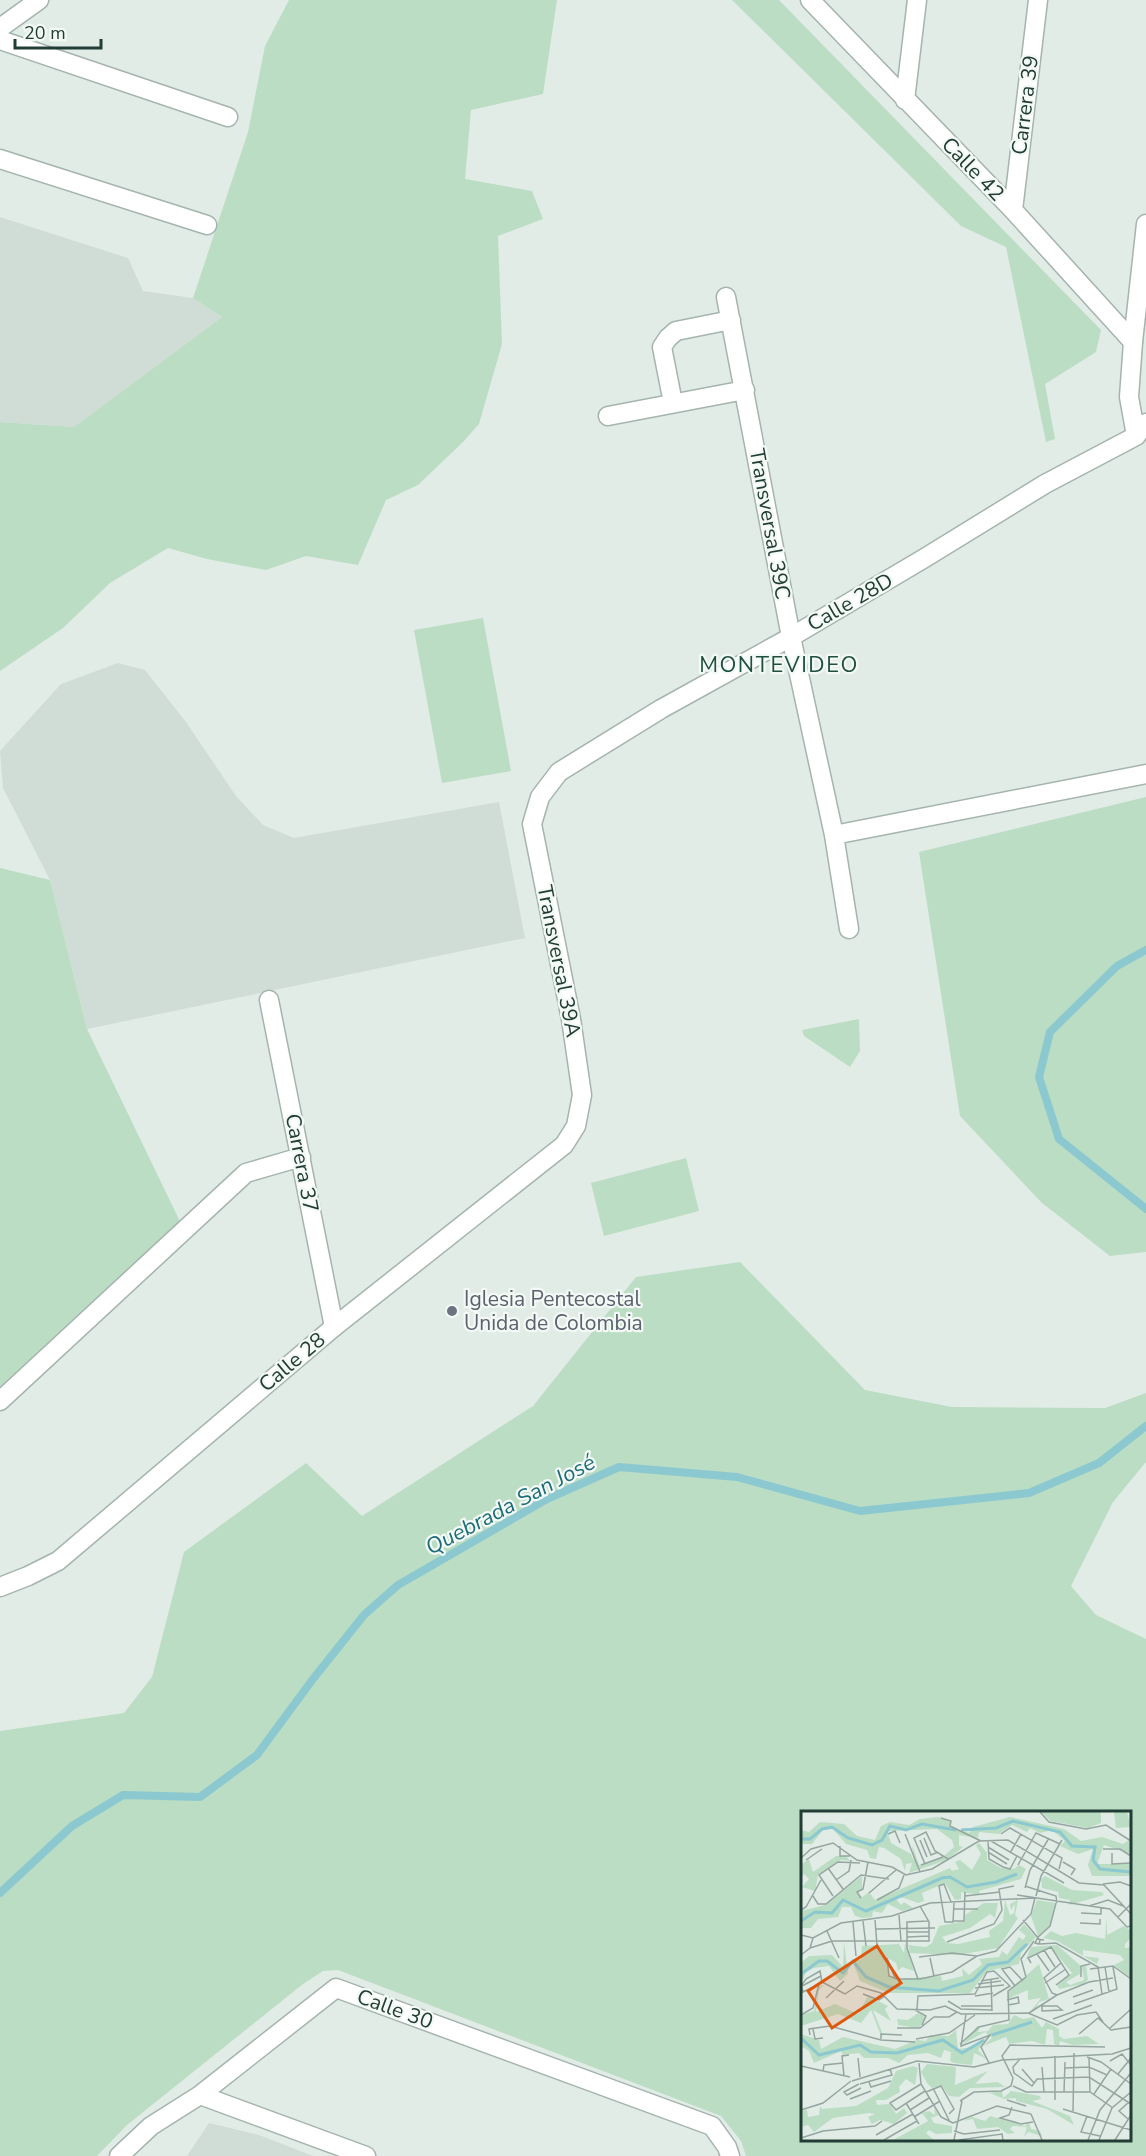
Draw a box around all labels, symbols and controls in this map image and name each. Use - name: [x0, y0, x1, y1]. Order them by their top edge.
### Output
- scale bar: [15, 12, 100, 50]
- text: 20 m: [24, 21, 66, 45]
- street label: Carrera 39: [1005, 54, 1045, 156]
- street label: Calle 42: [935, 131, 1011, 207]
- street label: Transversal 39C: [743, 446, 797, 602]
- street label: Calle 28D: [802, 566, 898, 638]
- district label: MONTEVIDEO: [699, 650, 859, 680]
- street label: Transversal 39A: [531, 883, 587, 1039]
- street label: Carrera 37: [279, 1111, 325, 1215]
- place label: Iglesia Pentecostal Unida de Colombia: [464, 1285, 643, 1337]
- marker: Iglesia Pentecostal Unida de Colombia: [445, 1304, 459, 1318]
- street label: Calle 28: [253, 1326, 331, 1398]
- water label: Quebrada San José: [420, 1447, 601, 1562]
- inset map: [801, 1811, 1131, 2141]
- street label: Calle 30: [353, 1982, 437, 2036]

